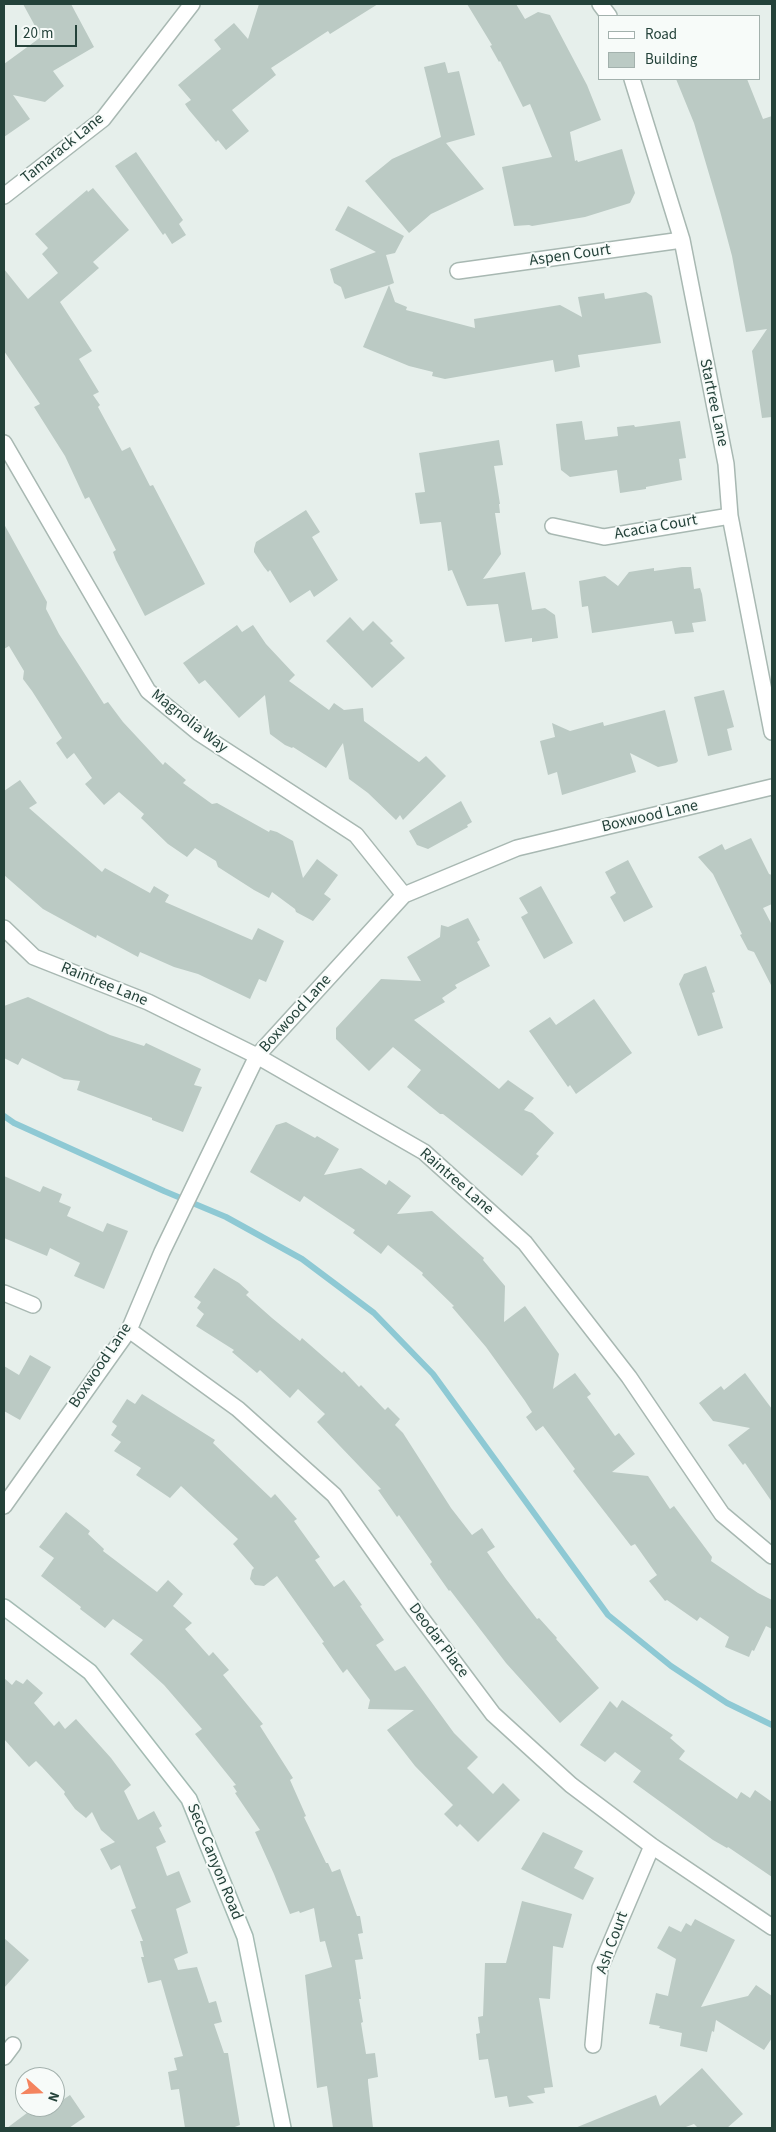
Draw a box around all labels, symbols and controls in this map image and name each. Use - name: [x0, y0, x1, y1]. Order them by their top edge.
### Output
- scale bar: [18, 15, 80, 47]
- legend: [598, 15, 761, 80]
- text: 20 m: [23, 23, 53, 44]
- text: Road: [645, 24, 677, 45]
- text: Building: [645, 49, 697, 70]
- street label: Tamarack Lane: [18, 110, 108, 188]
- street label: Aspen Court: [528, 241, 612, 271]
- street label: Startree Lane: [694, 357, 732, 449]
- street label: Acacia Court: [613, 511, 699, 545]
- street label: Magnolia Way: [147, 686, 231, 758]
- street label: Boxwood Lane: [600, 797, 700, 837]
- street label: Raintree Lane: [58, 959, 150, 1011]
- street label: Boxwood Lane: [256, 971, 336, 1057]
- street label: Raintree Lane: [415, 1145, 497, 1219]
- street label: Boxwood Lane: [66, 1320, 136, 1412]
- street label: Deodar Place: [404, 1600, 472, 1682]
- street label: Seco Canyon Road: [182, 1801, 246, 1923]
- street label: Ash Court: [593, 1909, 633, 1977]
- north arrow: [15, 2067, 65, 2117]
- text: N: [42, 2089, 64, 2105]

